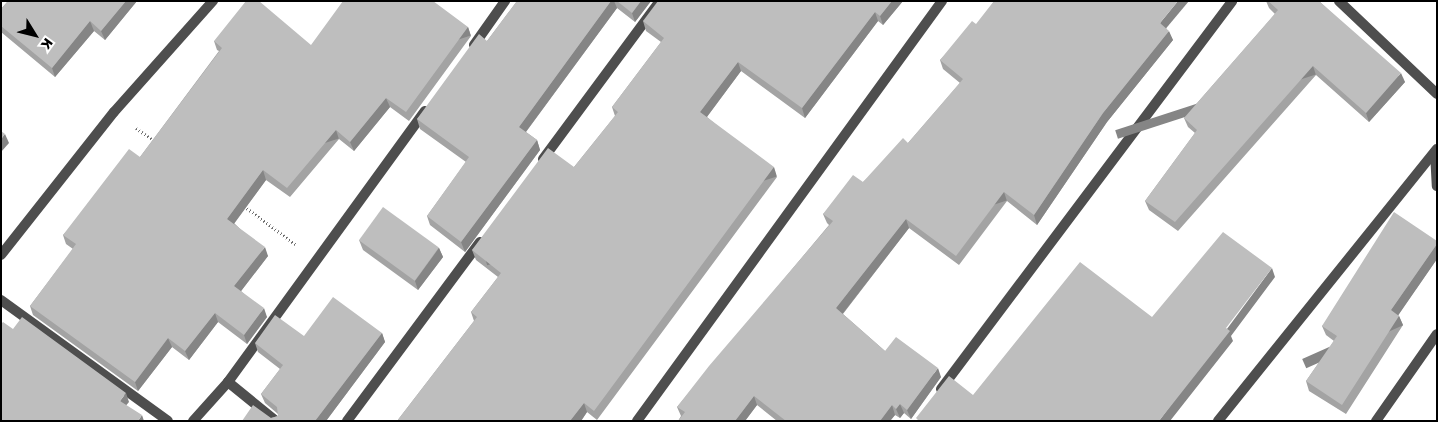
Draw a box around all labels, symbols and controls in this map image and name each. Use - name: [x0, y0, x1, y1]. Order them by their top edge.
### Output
- north arrow: [10, 10, 60, 60]
- text: K: [38, 35, 56, 52]

